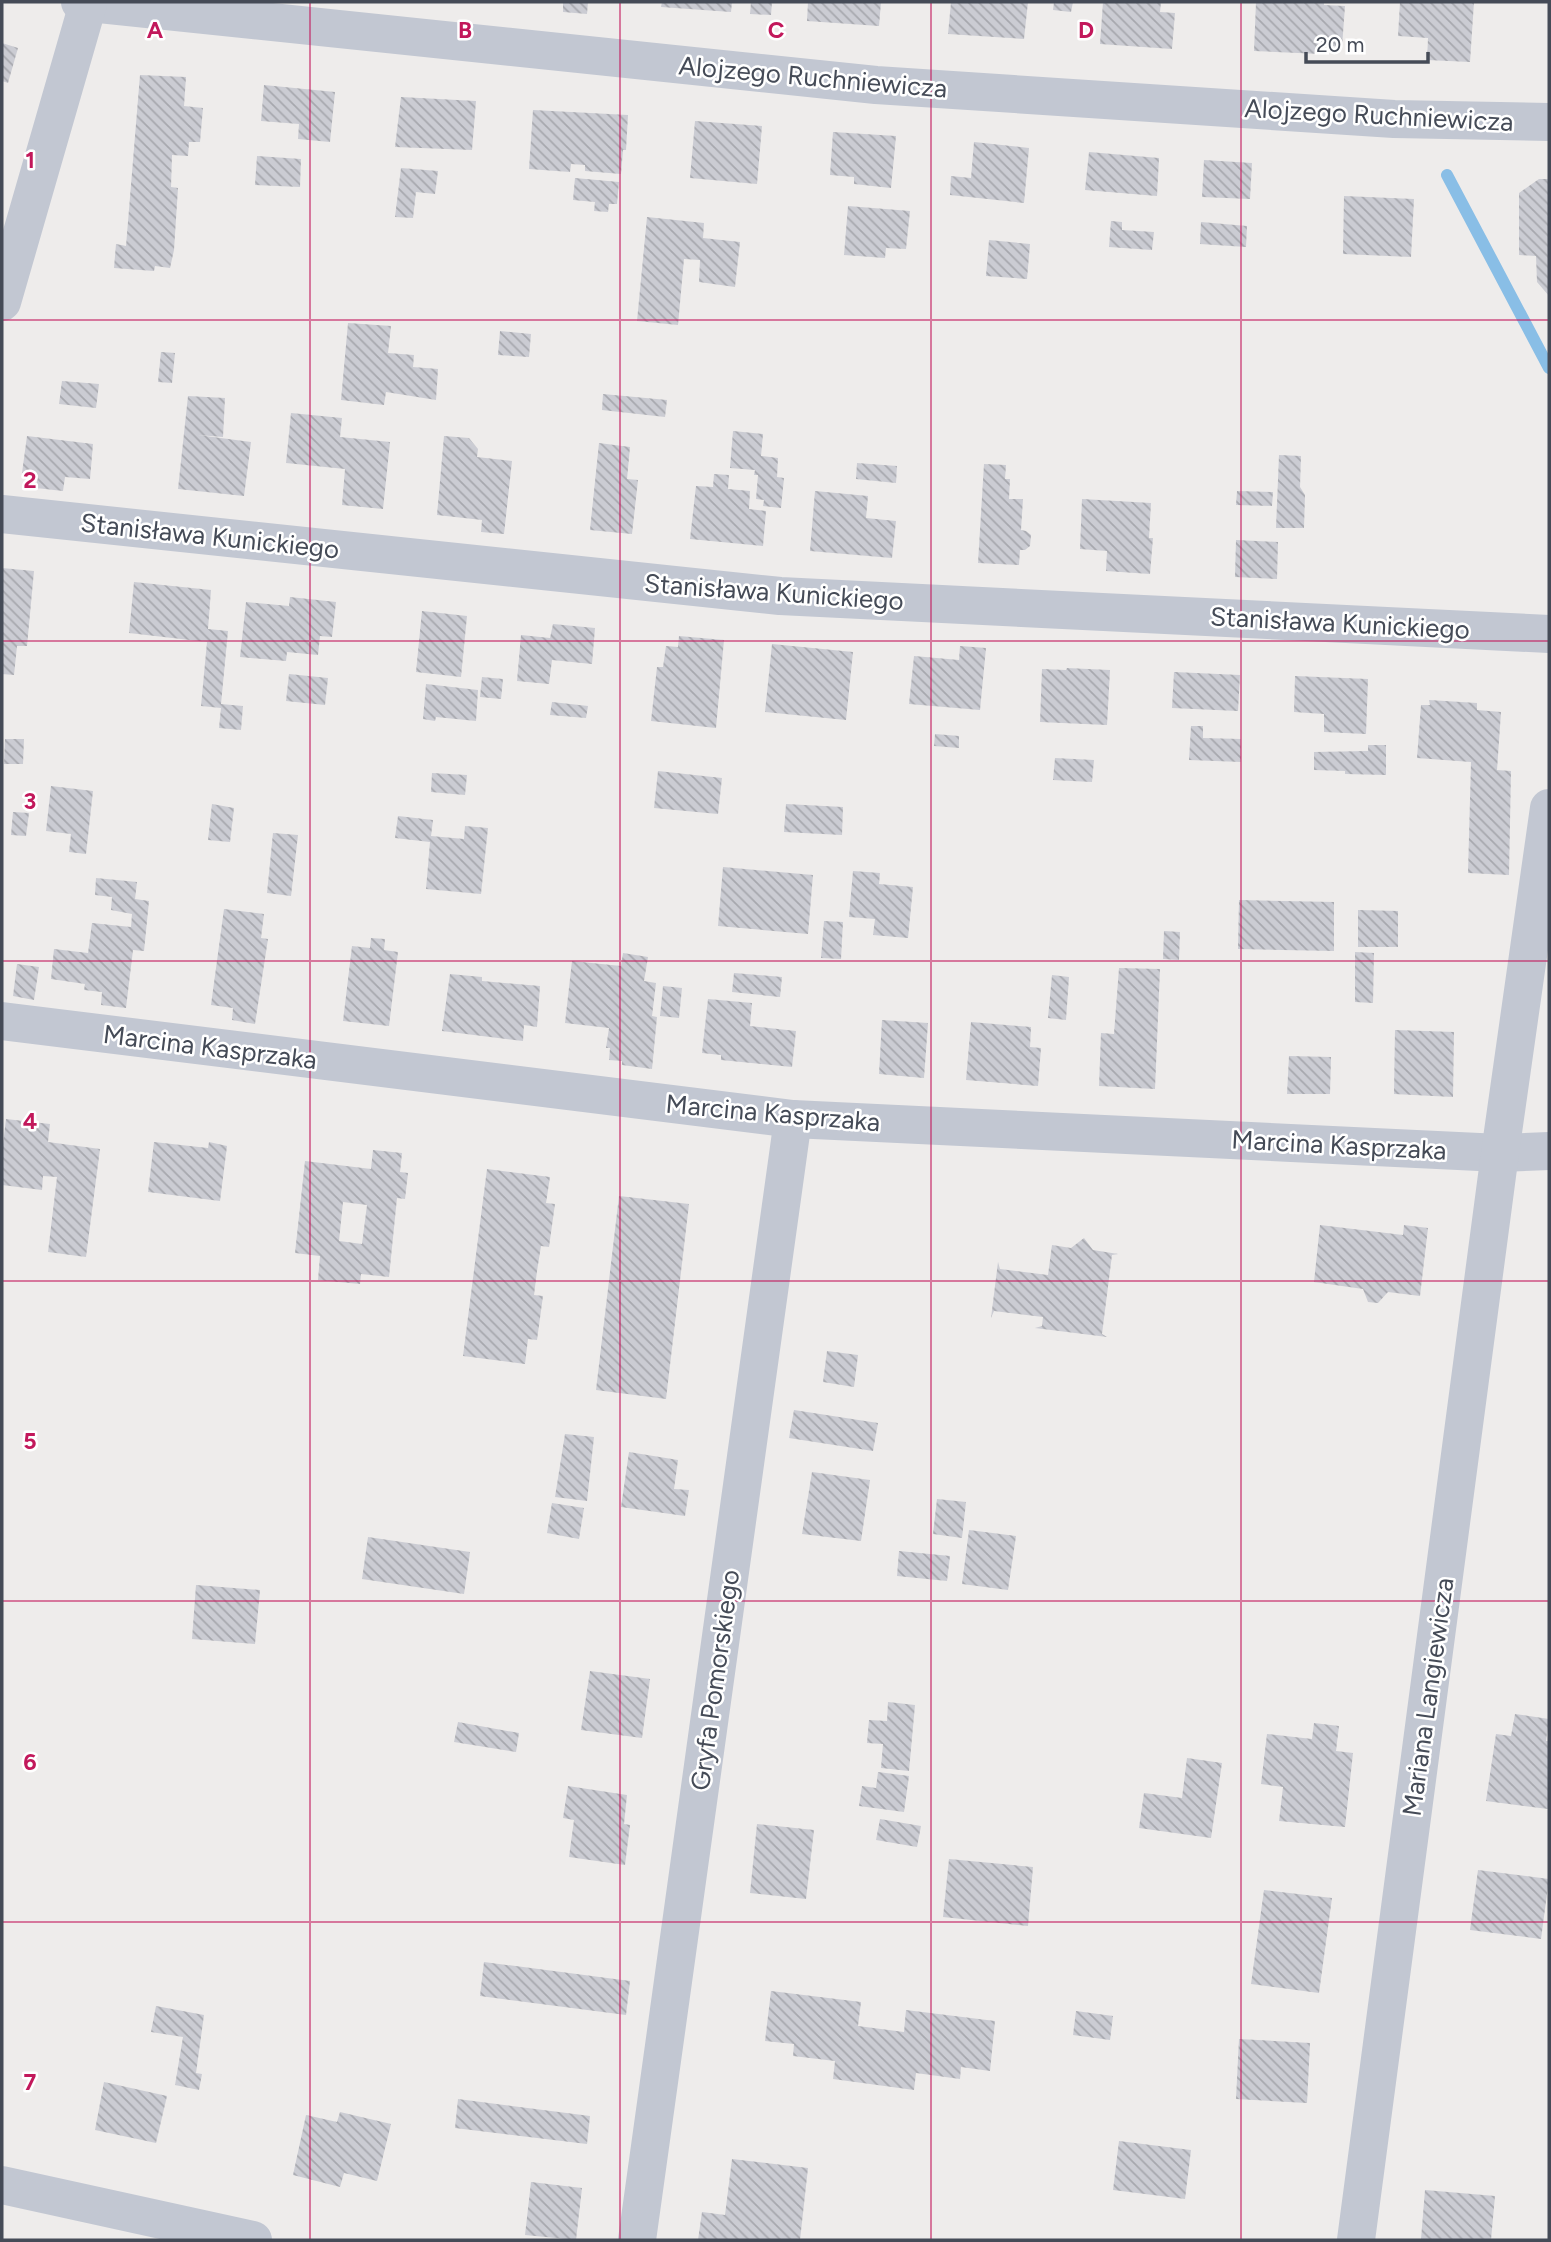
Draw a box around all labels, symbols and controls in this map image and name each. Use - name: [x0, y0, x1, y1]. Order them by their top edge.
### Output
- text: A: [147, 16, 164, 44]
- text: B: [458, 16, 472, 44]
- text: C: [768, 16, 785, 44]
- text: D: [1078, 16, 1094, 44]
- scale bar: [1306, 21, 1428, 65]
- text: 20 m: [1316, 32, 1364, 57]
- street label: Alojzego Ruchniewicza: [677, 49, 949, 105]
- street label: Alojzego Ruchniewicza: [1244, 92, 1514, 138]
- text: 1: [25, 146, 35, 174]
- text: 2: [23, 466, 37, 494]
- street label: Stanisława Kunickiego: [79, 507, 341, 565]
- street label: Stanisława Kunickiego: [643, 567, 905, 617]
- street label: Stanisława Kunickiego: [1209, 600, 1471, 646]
- text: 3: [24, 787, 36, 815]
- street label: Marcina Kasprzaka: [101, 1018, 319, 1076]
- street label: Marcina Kasprzaka: [664, 1088, 882, 1138]
- text: 4: [23, 1107, 37, 1135]
- street label: Marcina Kasprzaka: [1231, 1123, 1447, 1167]
- text: 5: [23, 1427, 37, 1455]
- street label: Gryfa Pomorskiego: [684, 1568, 746, 1792]
- street label: Mariana Langiewicza: [1395, 1576, 1461, 1818]
- text: 6: [23, 1748, 37, 1776]
- text: 7: [24, 2068, 37, 2096]

